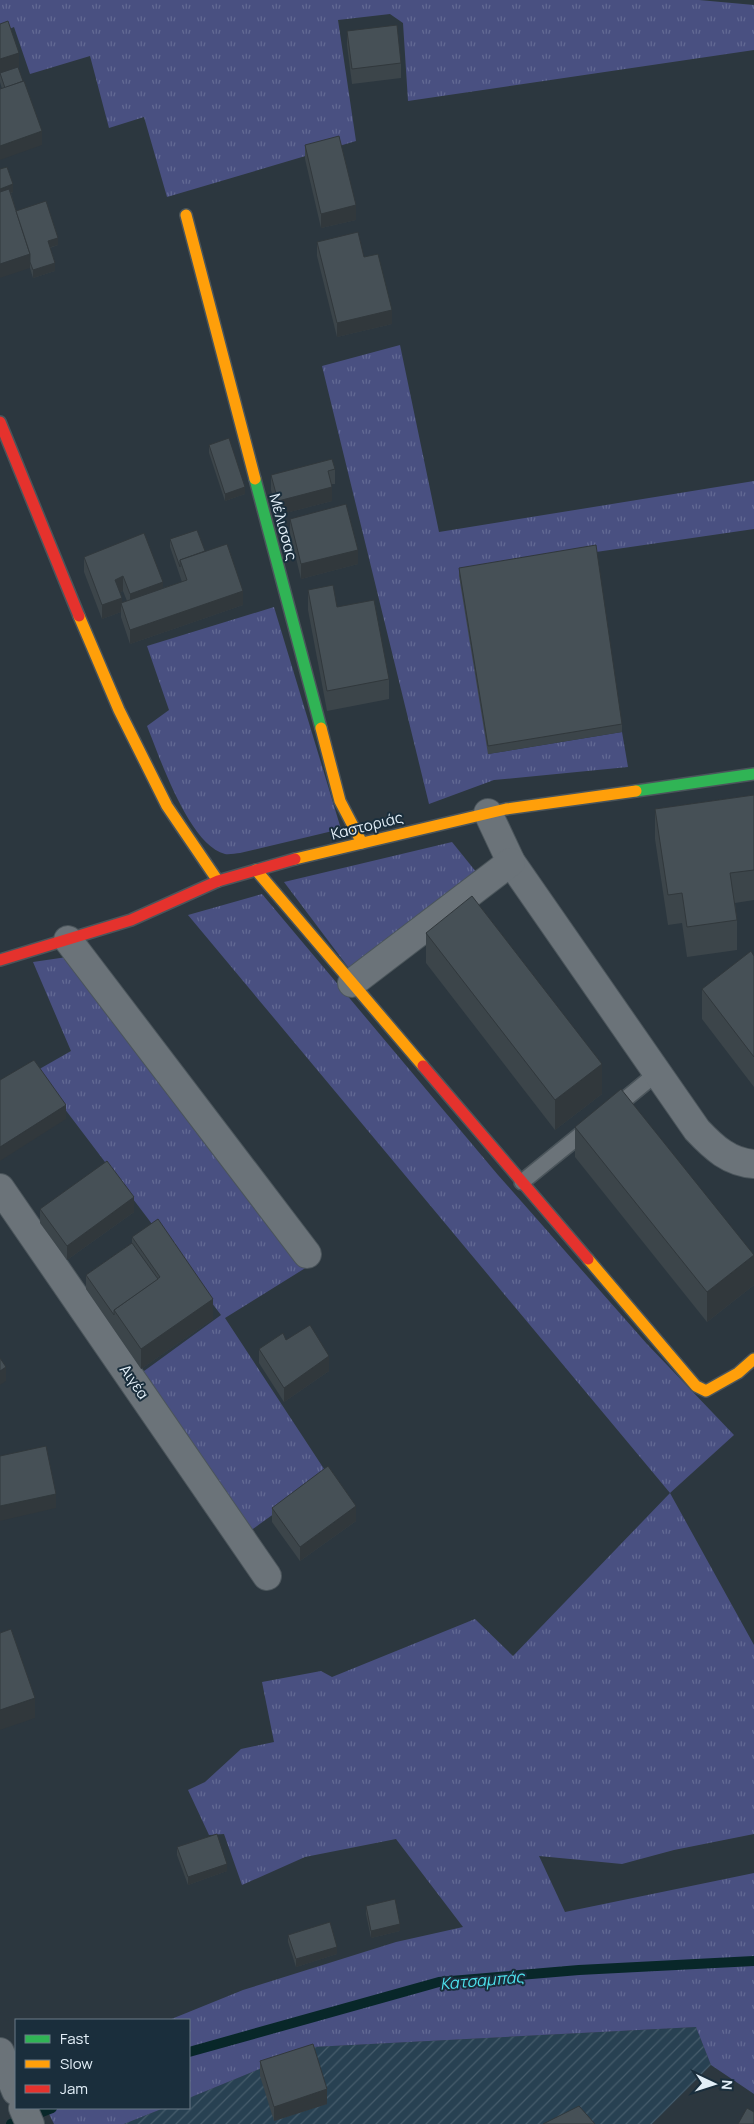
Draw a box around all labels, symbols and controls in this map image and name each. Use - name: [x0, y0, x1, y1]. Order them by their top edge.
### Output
- street label: Μέλισσας: [264, 491, 303, 563]
- street label: Καστοριάς: [329, 806, 405, 845]
- street label: Αιγέα: [115, 1360, 154, 1403]
- water label: Κατσαμπάς: [439, 1965, 526, 1995]
- legend: [15, 2019, 190, 2109]
- text: Fast: [60, 2028, 89, 2049]
- text: Slow: [60, 2053, 93, 2074]
- north arrow: [689, 2059, 739, 2109]
- text: Jam: [60, 2078, 88, 2099]
- text: N: [718, 2079, 737, 2091]

